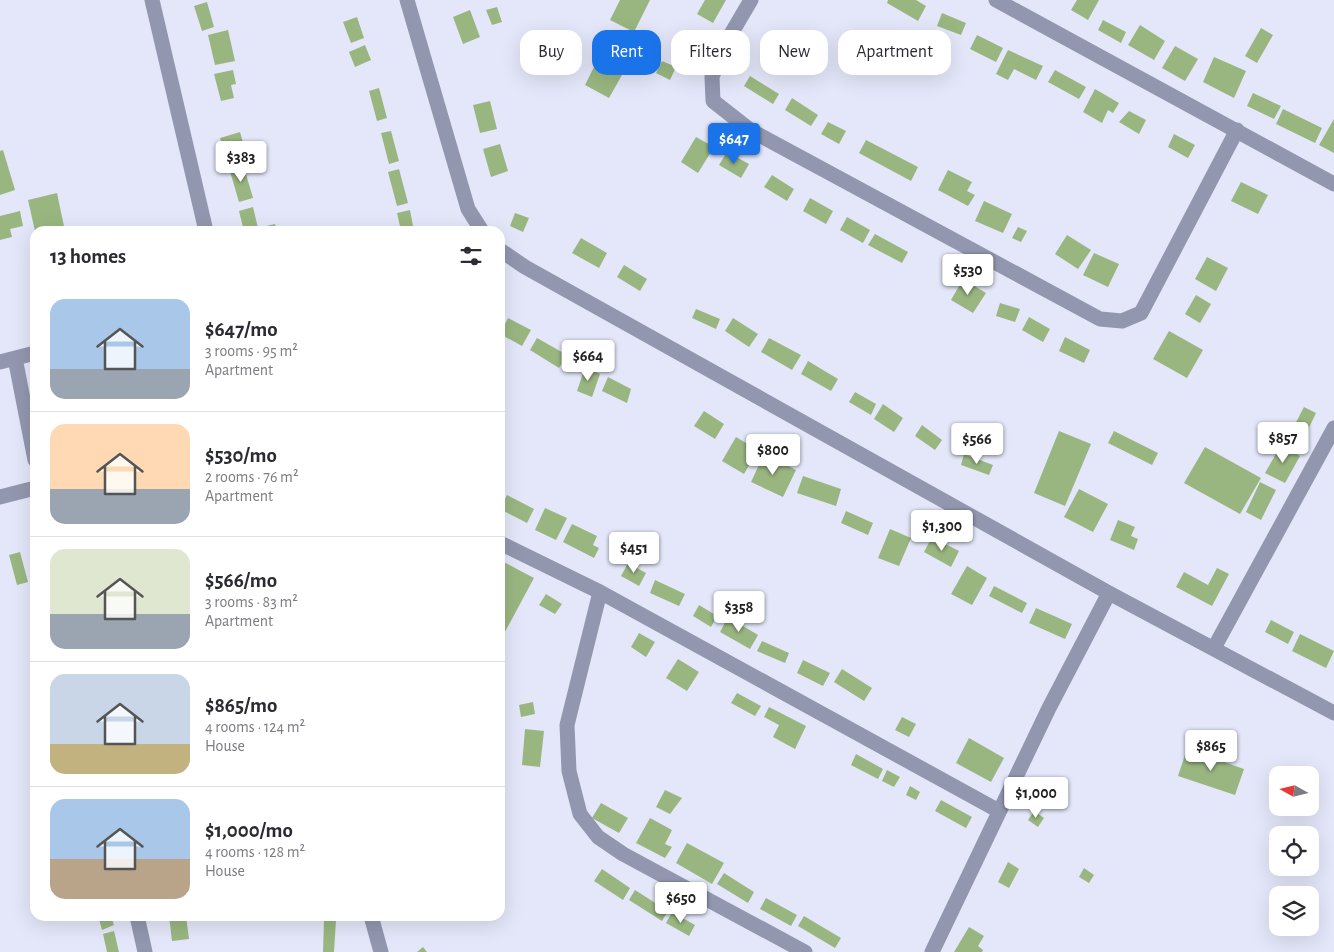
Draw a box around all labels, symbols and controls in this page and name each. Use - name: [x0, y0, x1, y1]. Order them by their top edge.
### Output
- chip: Buy: [520, 30, 582, 75]
- chip: Rent: [592, 30, 661, 75]
- chip: Filters: [671, 30, 750, 75]
- chip: New: [760, 30, 828, 75]
- chip: Apartment: [838, 30, 951, 75]
- pin: $647: [704, 122, 764, 165]
- text: $647: [719, 131, 749, 147]
- pin: $383: [211, 140, 271, 183]
- text: $383: [227, 149, 255, 165]
- icon: filters: [457, 242, 485, 270]
- text: 13 homes: [50, 246, 126, 267]
- pin: $530: [938, 254, 998, 296]
- text: $530: [953, 262, 983, 278]
- icon: home: [90, 319, 150, 379]
- text: $647/mo: [205, 319, 278, 340]
- pin: $664: [558, 340, 618, 382]
- text: 3 rooms · 95 m²: [205, 343, 298, 359]
- text: $664: [573, 348, 603, 364]
- text: Apartment: [205, 362, 273, 378]
- pin: $566: [947, 422, 1007, 465]
- pin: $857: [1253, 422, 1313, 464]
- text: $857: [1269, 430, 1297, 446]
- text: $566: [962, 431, 992, 447]
- pin: $800: [743, 434, 803, 476]
- text: $800: [757, 442, 789, 458]
- icon: home: [90, 444, 150, 504]
- text: $530/mo: [205, 445, 277, 466]
- text: 2 rooms · 76 m²: [205, 469, 299, 485]
- text: Apartment: [205, 488, 273, 504]
- pin: $1,300: [901, 510, 983, 552]
- text: $1,300: [922, 518, 962, 534]
- pin: $451: [604, 532, 664, 574]
- text: $451: [620, 540, 648, 556]
- icon: home: [90, 569, 150, 629]
- text: $566/mo: [205, 570, 277, 591]
- pin: $358: [709, 590, 769, 633]
- text: 3 rooms · 83 m²: [205, 594, 298, 610]
- text: $358: [725, 599, 753, 615]
- text: Apartment: [205, 613, 273, 629]
- icon: home: [90, 694, 150, 754]
- text: $865/mo: [205, 695, 277, 716]
- text: 4 rooms · 124 m²: [205, 719, 305, 735]
- pin: $865: [1181, 730, 1241, 772]
- text: House: [205, 738, 245, 754]
- text: $865: [1196, 738, 1226, 754]
- north arrow: [1269, 766, 1319, 816]
- map controls: [1269, 766, 1319, 936]
- pin: $1,000: [995, 776, 1077, 819]
- text: $1,000: [1015, 785, 1057, 801]
- icon: home: [90, 819, 150, 879]
- text: $1,000/mo: [205, 820, 293, 841]
- button: locate: [1269, 826, 1319, 876]
- text: 4 rooms · 128 m²: [205, 844, 305, 860]
- text: House: [205, 863, 245, 879]
- pin: $650: [651, 882, 711, 924]
- button: layers: [1269, 886, 1319, 936]
- text: $650: [666, 890, 696, 906]

